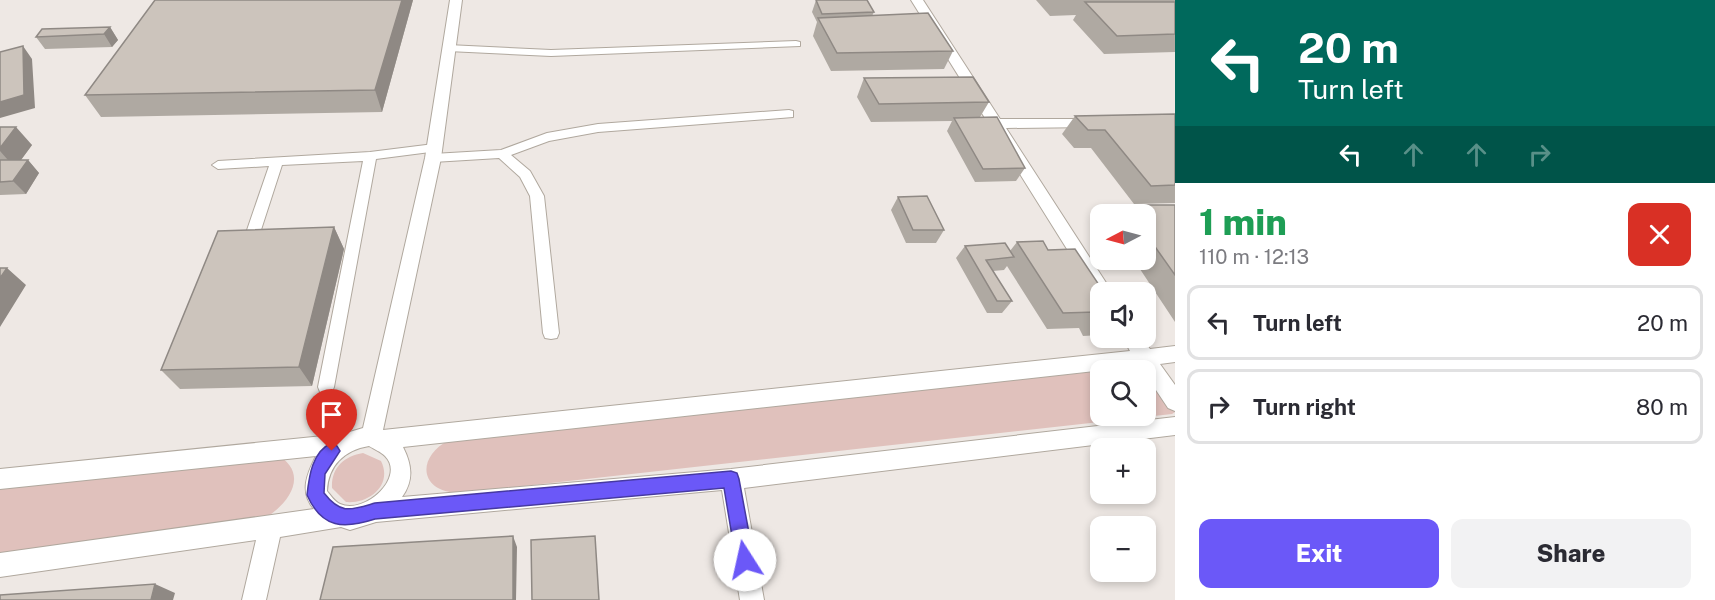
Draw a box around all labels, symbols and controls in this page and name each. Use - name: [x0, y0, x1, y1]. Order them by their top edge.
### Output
- text: 20 m: [1298, 23, 1399, 72]
- icon: left: [1199, 24, 1277, 102]
- text: Turn left: [1298, 73, 1404, 105]
- icon: left: [1334, 138, 1367, 171]
- icon: ahead: [1397, 138, 1430, 171]
- icon: ahead: [1460, 138, 1493, 171]
- icon: right: [1523, 138, 1556, 171]
- text: 1 min: [1199, 201, 1287, 243]
- button: close: [1628, 203, 1691, 266]
- north arrow: [1090, 204, 1156, 270]
- map controls: [1090, 204, 1156, 582]
- text: 110 m · 12:13: [1199, 245, 1309, 269]
- button: sound: [1090, 282, 1156, 348]
- icon: left: [1202, 306, 1235, 339]
- text: Turn left: [1253, 310, 1342, 336]
- text: 20 m: [1637, 310, 1688, 336]
- button: search: [1090, 360, 1156, 426]
- pin: [306, 389, 357, 451]
- icon: right: [1202, 390, 1235, 423]
- text: Turn right: [1253, 394, 1356, 420]
- text: 80 m: [1636, 394, 1688, 420]
- icon: arrive: [315, 398, 348, 431]
- button: +: [1090, 438, 1156, 504]
- button: −: [1090, 516, 1156, 582]
- button: Exit: [1199, 519, 1439, 588]
- button: Share: [1451, 519, 1691, 588]
- position arrow: [713, 528, 777, 592]

